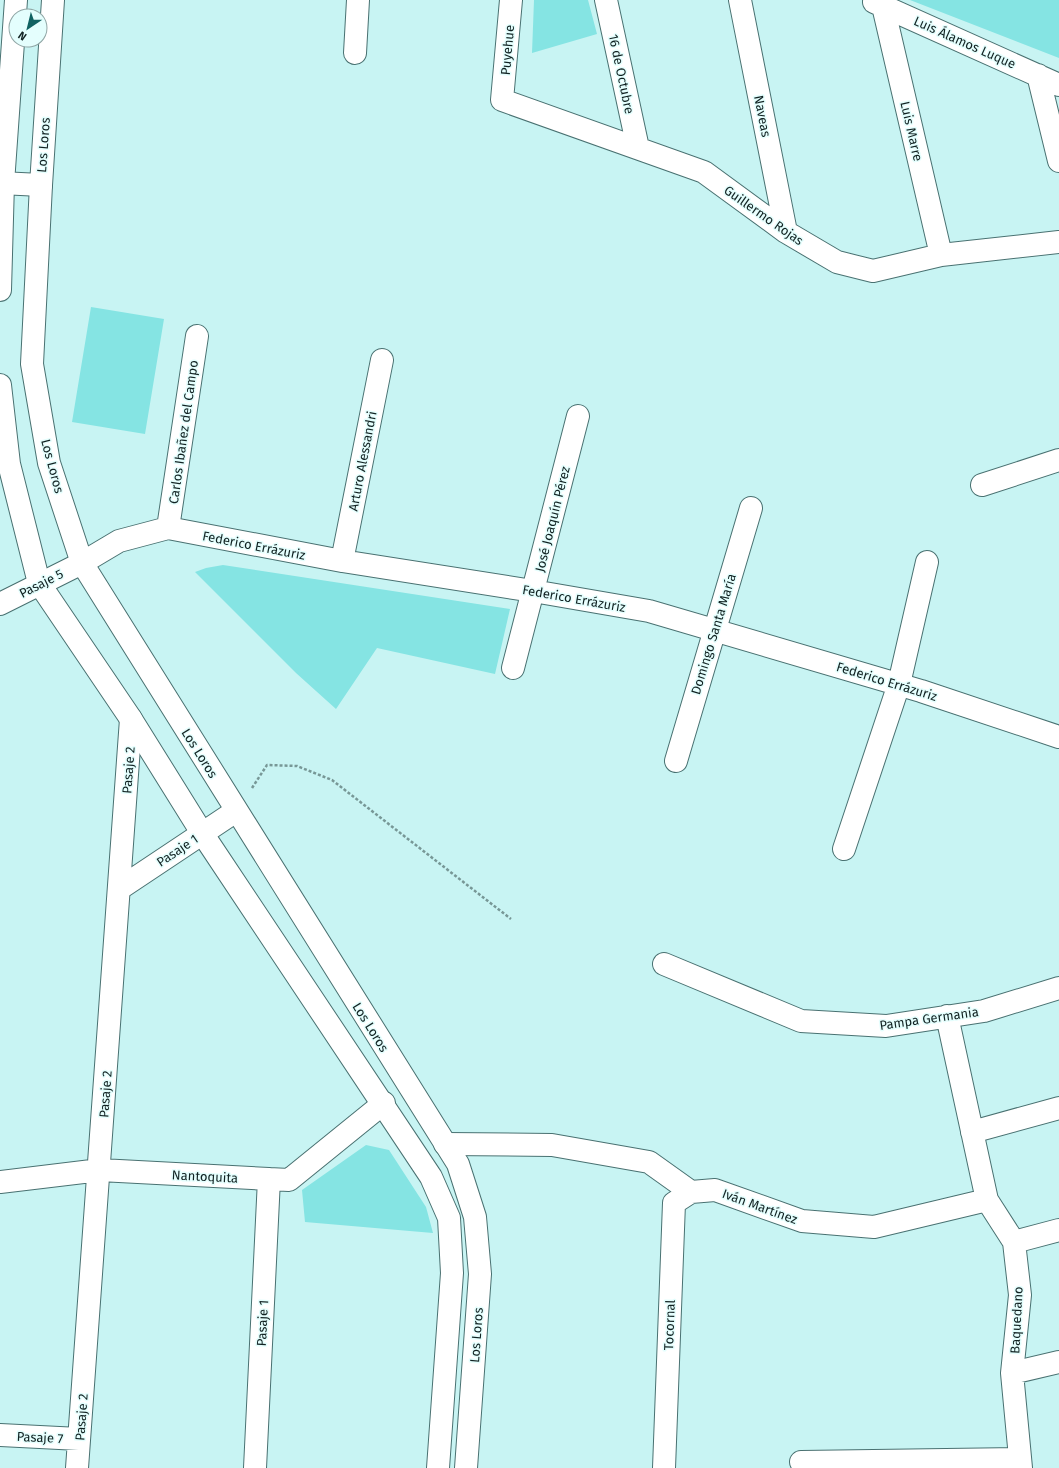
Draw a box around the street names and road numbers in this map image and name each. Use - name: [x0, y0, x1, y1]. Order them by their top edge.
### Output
- street label: Luis Álamos Luque: [912, 13, 1018, 72]
- street label: Puyehue: [498, 24, 517, 76]
- street label: 16 de Octubre: [606, 33, 637, 115]
- street label: Naveas: [751, 94, 774, 138]
- street label: Luis Marre: [897, 100, 926, 162]
- street label: Los Loros: [34, 117, 53, 173]
- street label: Guillermo Rojas: [721, 183, 806, 248]
- street label: Carlos Ibañez del Campo: [166, 359, 201, 505]
- street label: Arturo Alessandri: [345, 410, 380, 512]
- street label: Los Loros: [38, 437, 67, 495]
- street label: José Joaquín Pérez: [532, 464, 573, 573]
- street label: Federico Errázuriz: [201, 528, 307, 563]
- street label: Pasaje 5: [17, 566, 66, 601]
- street label: Domingo Santa María: [688, 572, 739, 697]
- street label: Federico Errázuriz: [521, 582, 627, 615]
- street label: Federico Errázuriz: [835, 659, 939, 704]
- street label: Los Loros: [179, 726, 221, 781]
- street label: Pasaje 2: [119, 746, 138, 794]
- street label: Pasaje 1: [154, 831, 201, 870]
- street label: Los Loros: [350, 1000, 392, 1055]
- street label: Pampa Germania: [878, 1004, 980, 1033]
- street label: Pasaje 2: [96, 1070, 115, 1118]
- street label: Nantoquita: [171, 1167, 238, 1186]
- street label: Iván Martínez: [720, 1186, 800, 1227]
- street label: Baquedano: [1007, 1286, 1026, 1354]
- street label: Pasaje 1: [254, 1299, 271, 1347]
- street label: Tocornal: [661, 1299, 678, 1351]
- street label: Los Loros: [467, 1307, 486, 1363]
- street label: Pasaje 2: [72, 1393, 91, 1441]
- street label: Pasaje 7: [16, 1429, 64, 1446]

